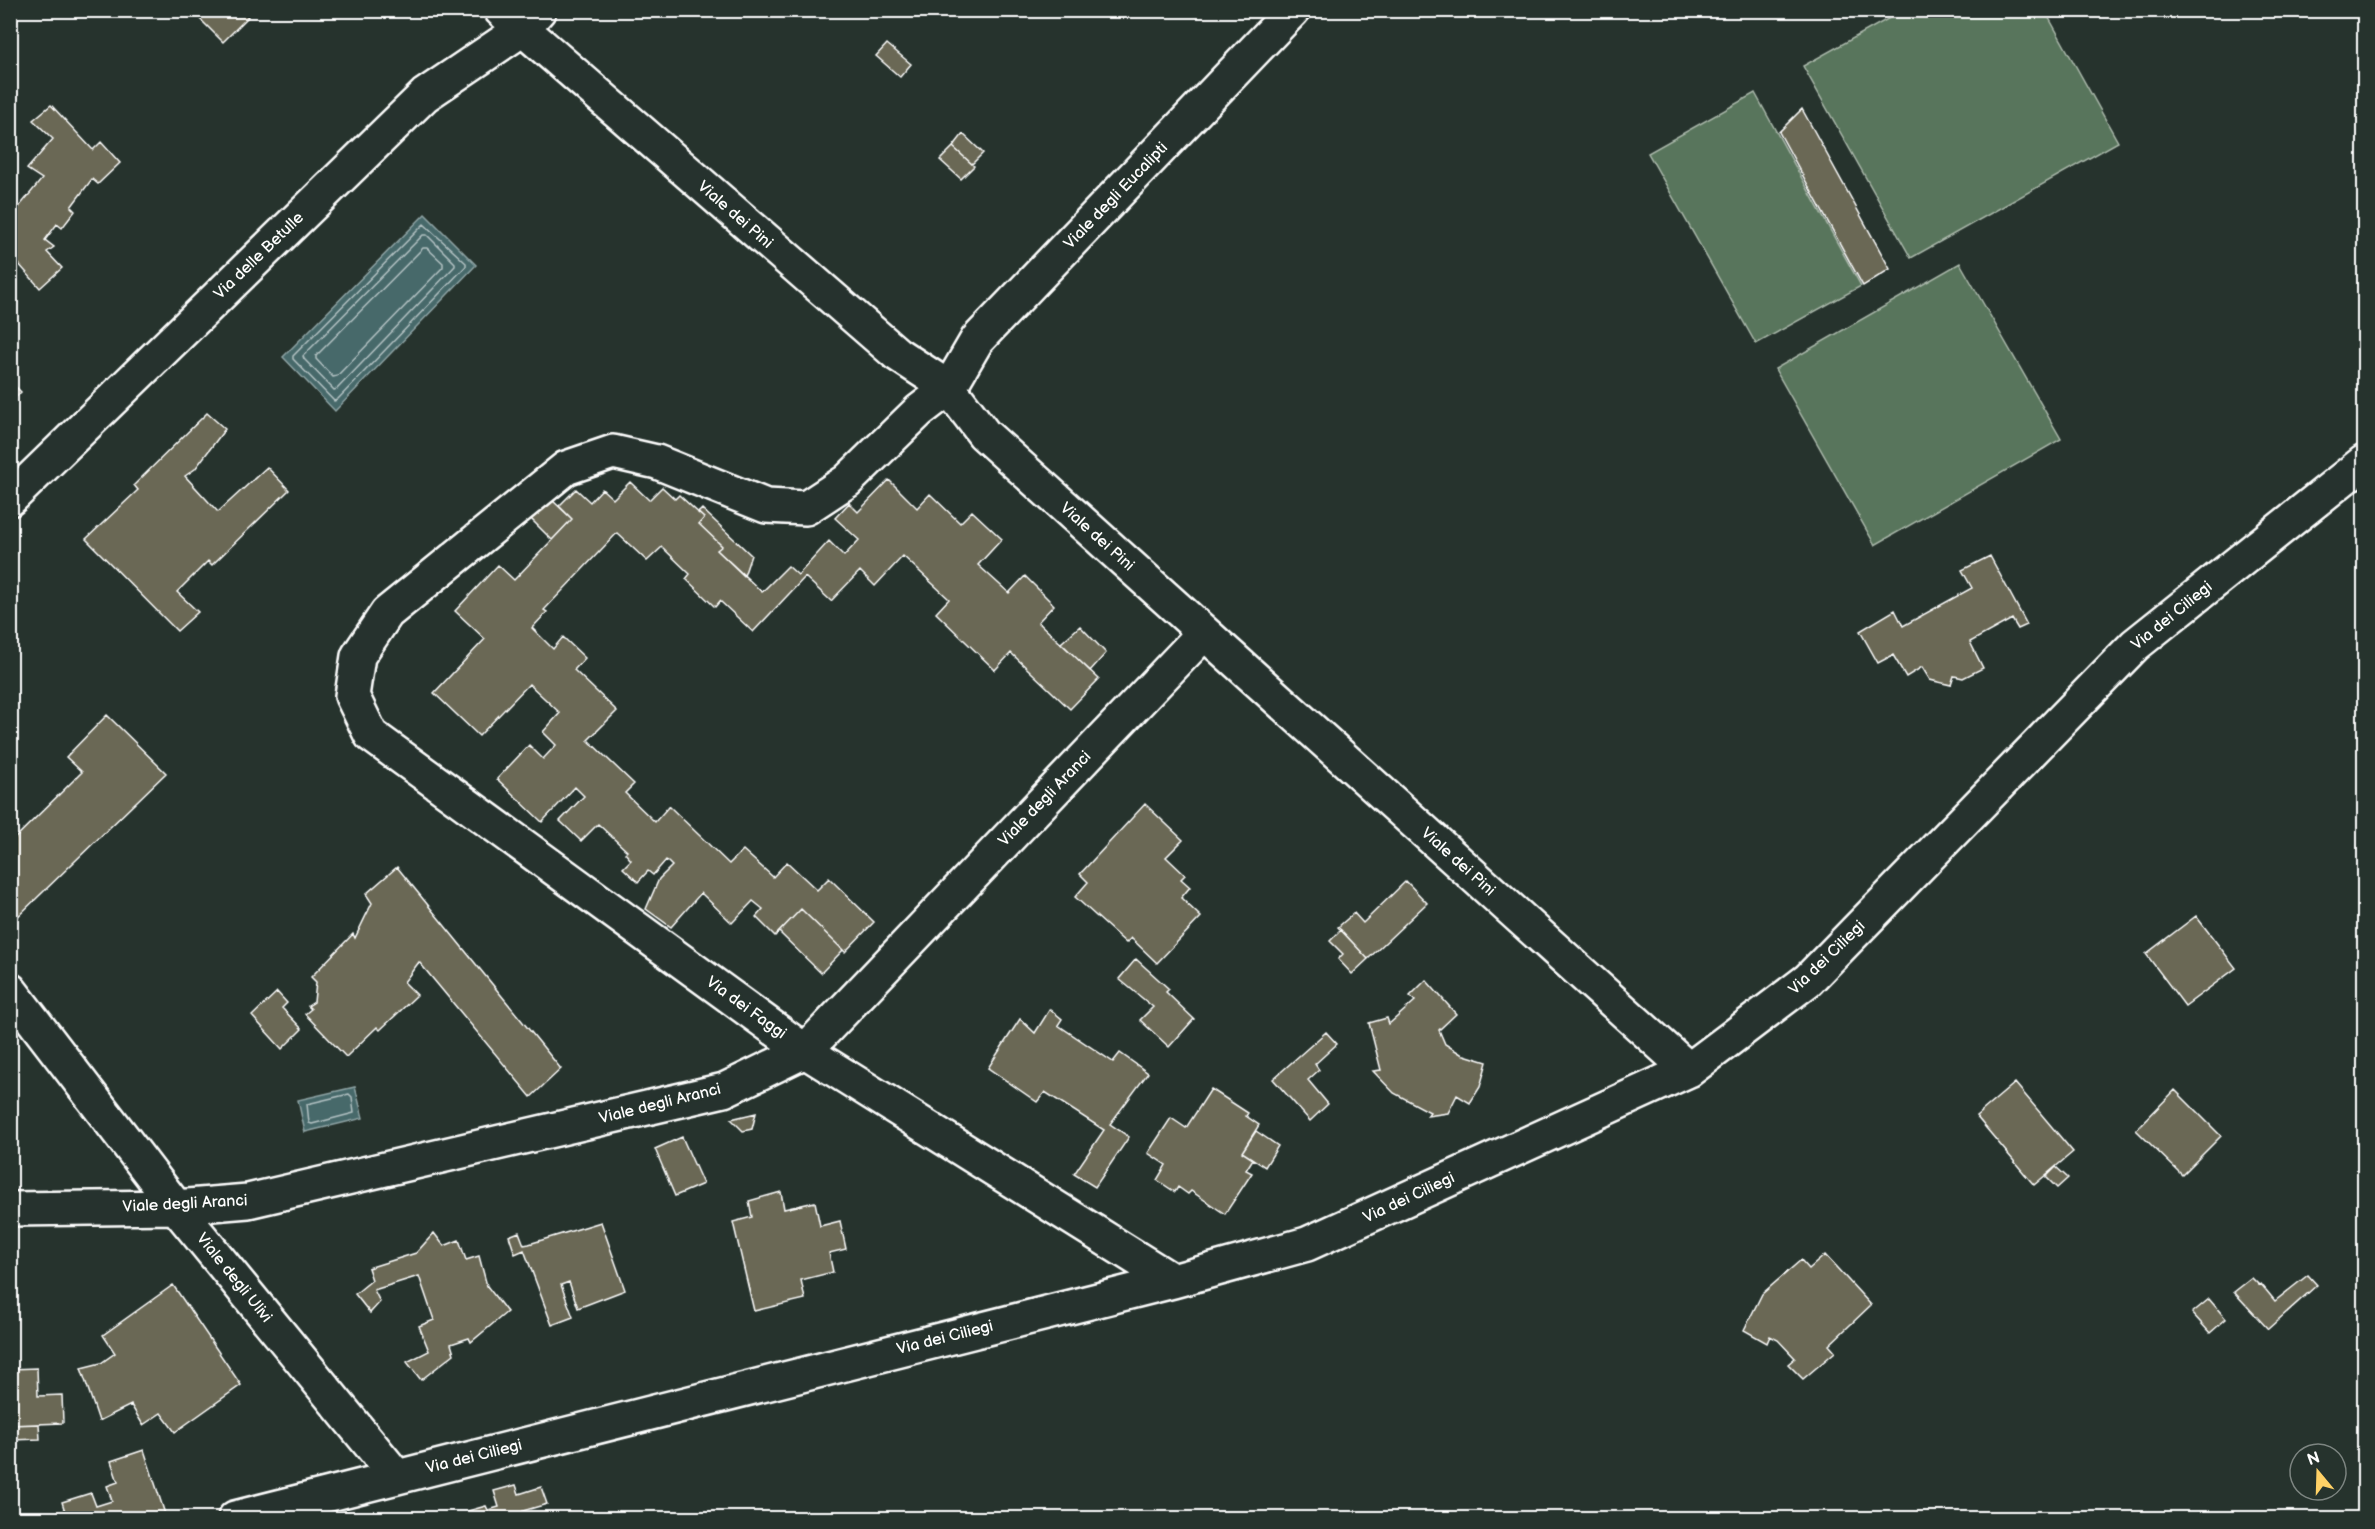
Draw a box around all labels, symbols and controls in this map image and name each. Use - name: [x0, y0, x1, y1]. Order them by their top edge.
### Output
- street label: Viale degli Eucalipti: [1060, 139, 1172, 253]
- street label: Viale dei Pini: [694, 177, 776, 253]
- street label: Via delle Betulle: [210, 208, 308, 304]
- street label: Viale dei Pini: [1056, 499, 1138, 575]
- street label: Via dei Ciliegi: [2128, 578, 2216, 654]
- street label: Viale degli Aranci: [995, 747, 1095, 851]
- street label: Viale dei Pini: [1417, 824, 1499, 900]
- street label: Via dei Ciliegi: [1785, 917, 1869, 999]
- street label: Via dei Faggi: [702, 973, 790, 1043]
- street label: Viale degli Aranci: [597, 1080, 723, 1128]
- street label: Via dei Ciliegi: [1360, 1169, 1458, 1227]
- street label: Viale degli Aranci: [122, 1191, 248, 1217]
- street label: Viale degli Ulivi: [192, 1230, 276, 1326]
- street label: Via dei Ciliegi: [895, 1317, 995, 1359]
- street label: Via dei Ciliegi: [424, 1436, 524, 1478]
- north arrow: [2288, 1442, 2348, 1502]
- text: N: [2305, 1448, 2322, 1470]

